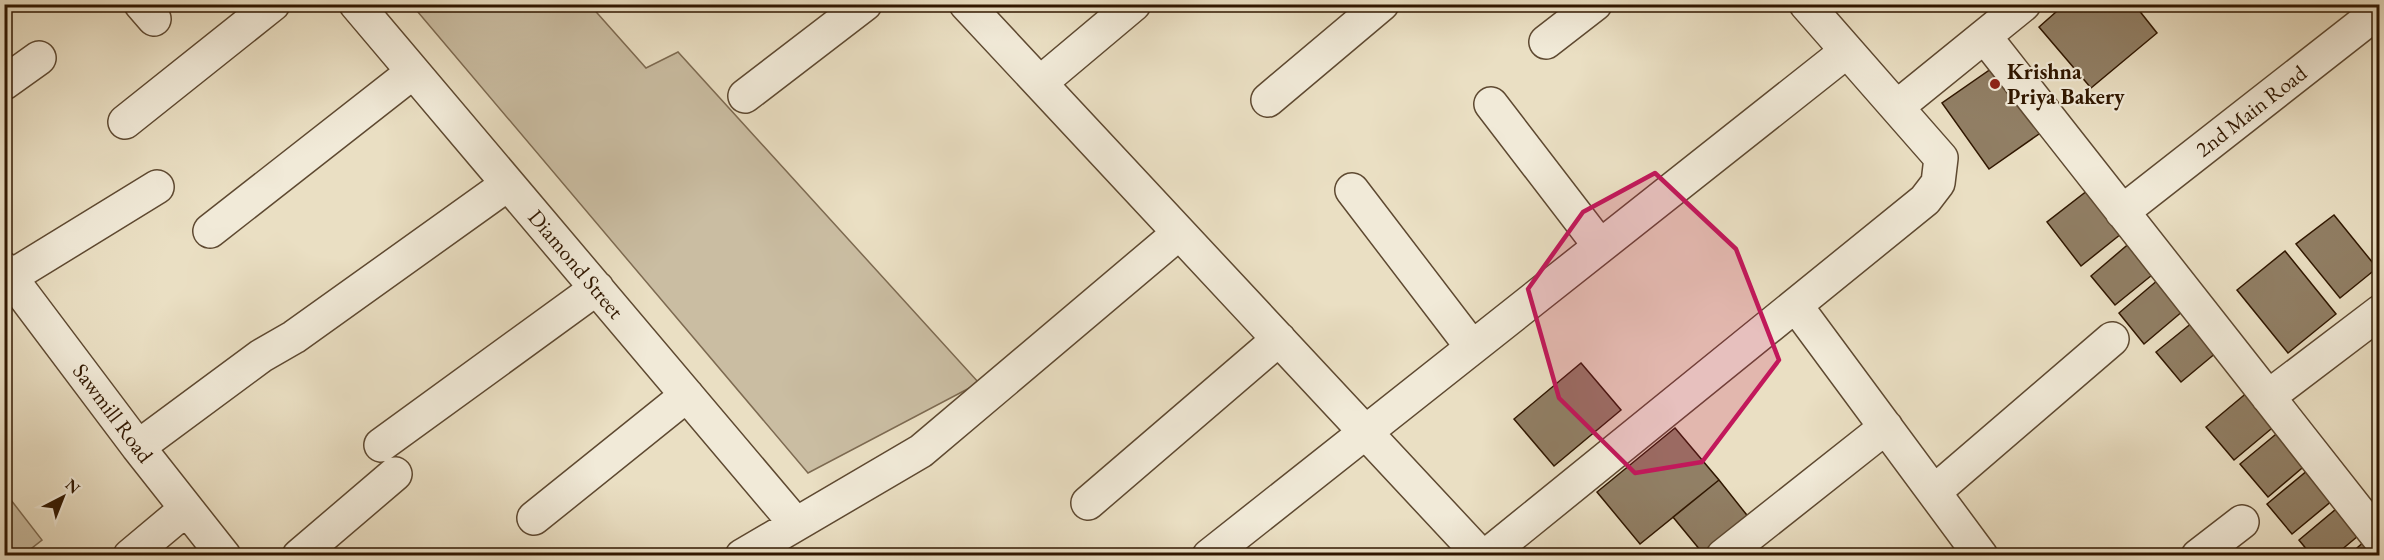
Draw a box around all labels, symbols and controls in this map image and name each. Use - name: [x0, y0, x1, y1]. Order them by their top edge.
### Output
- place label: Krishna Priya Bakery: [2007, 57, 2125, 111]
- street label: 2nd Main Road: [2190, 58, 2313, 163]
- marker: Krishna Priya Bakery: [1988, 77, 2002, 91]
- street label: Diamond Street: [522, 203, 630, 325]
- street label: Sawmill Road: [66, 357, 160, 469]
- north arrow: [33, 467, 93, 527]
- text: N: [61, 474, 85, 498]

